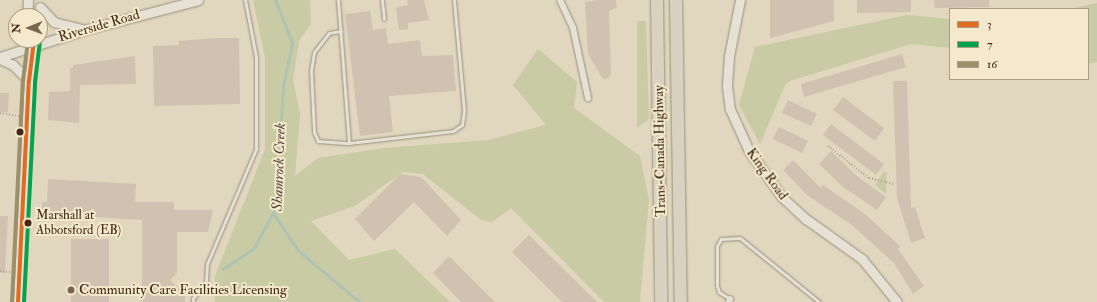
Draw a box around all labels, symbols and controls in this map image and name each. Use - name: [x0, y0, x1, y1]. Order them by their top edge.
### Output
- street label: Riverside Road: [56, 6, 142, 46]
- north arrow: [8, 8, 48, 48]
- legend: [949, 8, 1089, 80]
- text: 3: [987, 17, 992, 32]
- text: N: [10, 23, 23, 33]
- text: 7: [987, 37, 993, 52]
- text: 16: [987, 57, 997, 72]
- street label: Trans-Canada Highway: [650, 85, 670, 217]
- water label: Shamrock Creek: [268, 123, 290, 211]
- unlabelled marker: [15, 127, 25, 137]
- street label: King Road: [743, 145, 791, 203]
- place label: Marshall at Abbotsford (EB): [36, 208, 121, 239]
- marker: Marshall at Abbotsford (EB): [23, 218, 33, 228]
- place label: Community Care Facilities Licensing: [79, 282, 287, 298]
- marker: Community Care Facilities Licensing: [66, 285, 76, 295]

